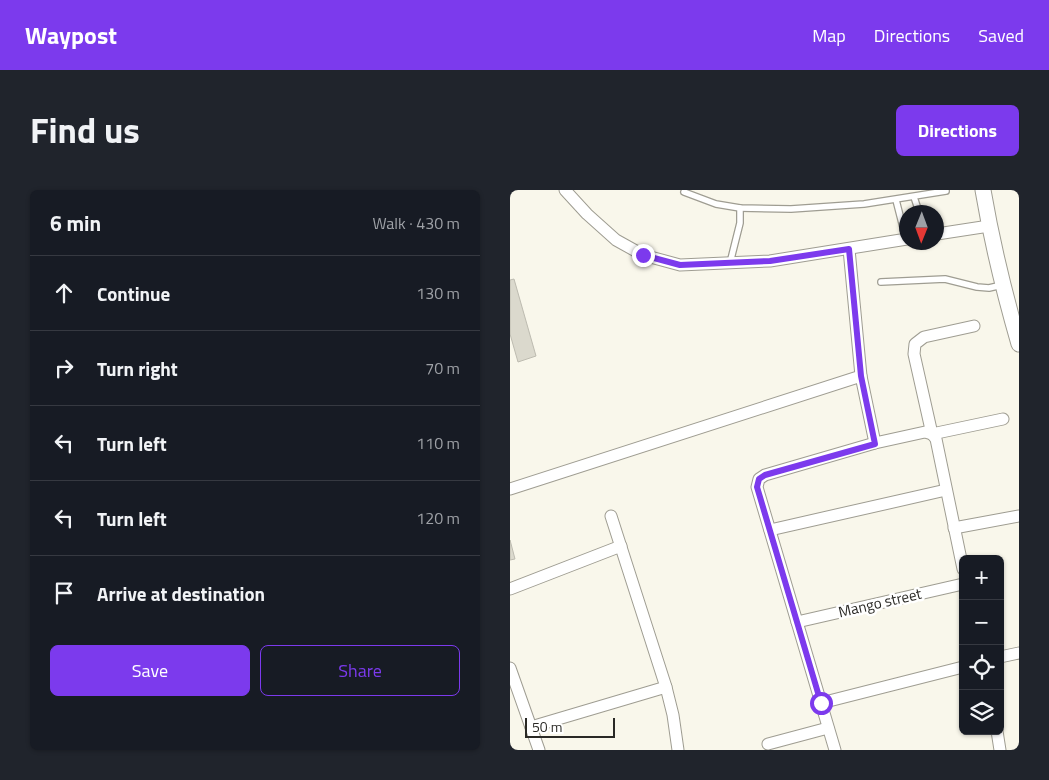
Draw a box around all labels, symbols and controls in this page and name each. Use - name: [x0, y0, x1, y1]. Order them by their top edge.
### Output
- text: Waypost: [25, 17, 117, 53]
- text: Map: [812, 22, 846, 49]
- text: Directions: [874, 22, 950, 49]
- text: Saved: [978, 22, 1024, 49]
- text: Find us: [30, 103, 140, 157]
- button: Directions: [896, 105, 1019, 156]
- north arrow: [899, 205, 944, 250]
- text: 6 min: [50, 207, 101, 239]
- text: Walk · 430 m: [372, 211, 460, 235]
- route end: [632, 244, 655, 267]
- icon: ahead: [50, 279, 78, 307]
- text: Continue: [97, 279, 170, 308]
- text: 130 m: [416, 281, 460, 305]
- icon: right: [50, 354, 78, 382]
- text: Turn right: [97, 354, 178, 383]
- text: 70 m: [425, 356, 460, 380]
- icon: left: [50, 429, 78, 457]
- text: Turn left: [97, 429, 167, 458]
- text: 110 m: [416, 431, 460, 455]
- icon: left: [50, 504, 78, 532]
- text: Turn left: [97, 504, 167, 533]
- text: 120 m: [416, 506, 460, 530]
- map controls: [959, 555, 1004, 735]
- button: +: [959, 555, 1004, 600]
- icon: arrive: [50, 579, 78, 607]
- text: Arrive at destination: [97, 579, 265, 608]
- street label: Mango street: [836, 582, 924, 623]
- button: −: [959, 600, 1004, 645]
- button: Save: [50, 645, 250, 696]
- button: Share: [260, 645, 460, 696]
- button: locate: [959, 645, 1004, 690]
- button: layers: [959, 690, 1004, 735]
- route start: [810, 692, 833, 715]
- scale bar: [525, 715, 615, 738]
- text: 50 m: [532, 716, 562, 737]

